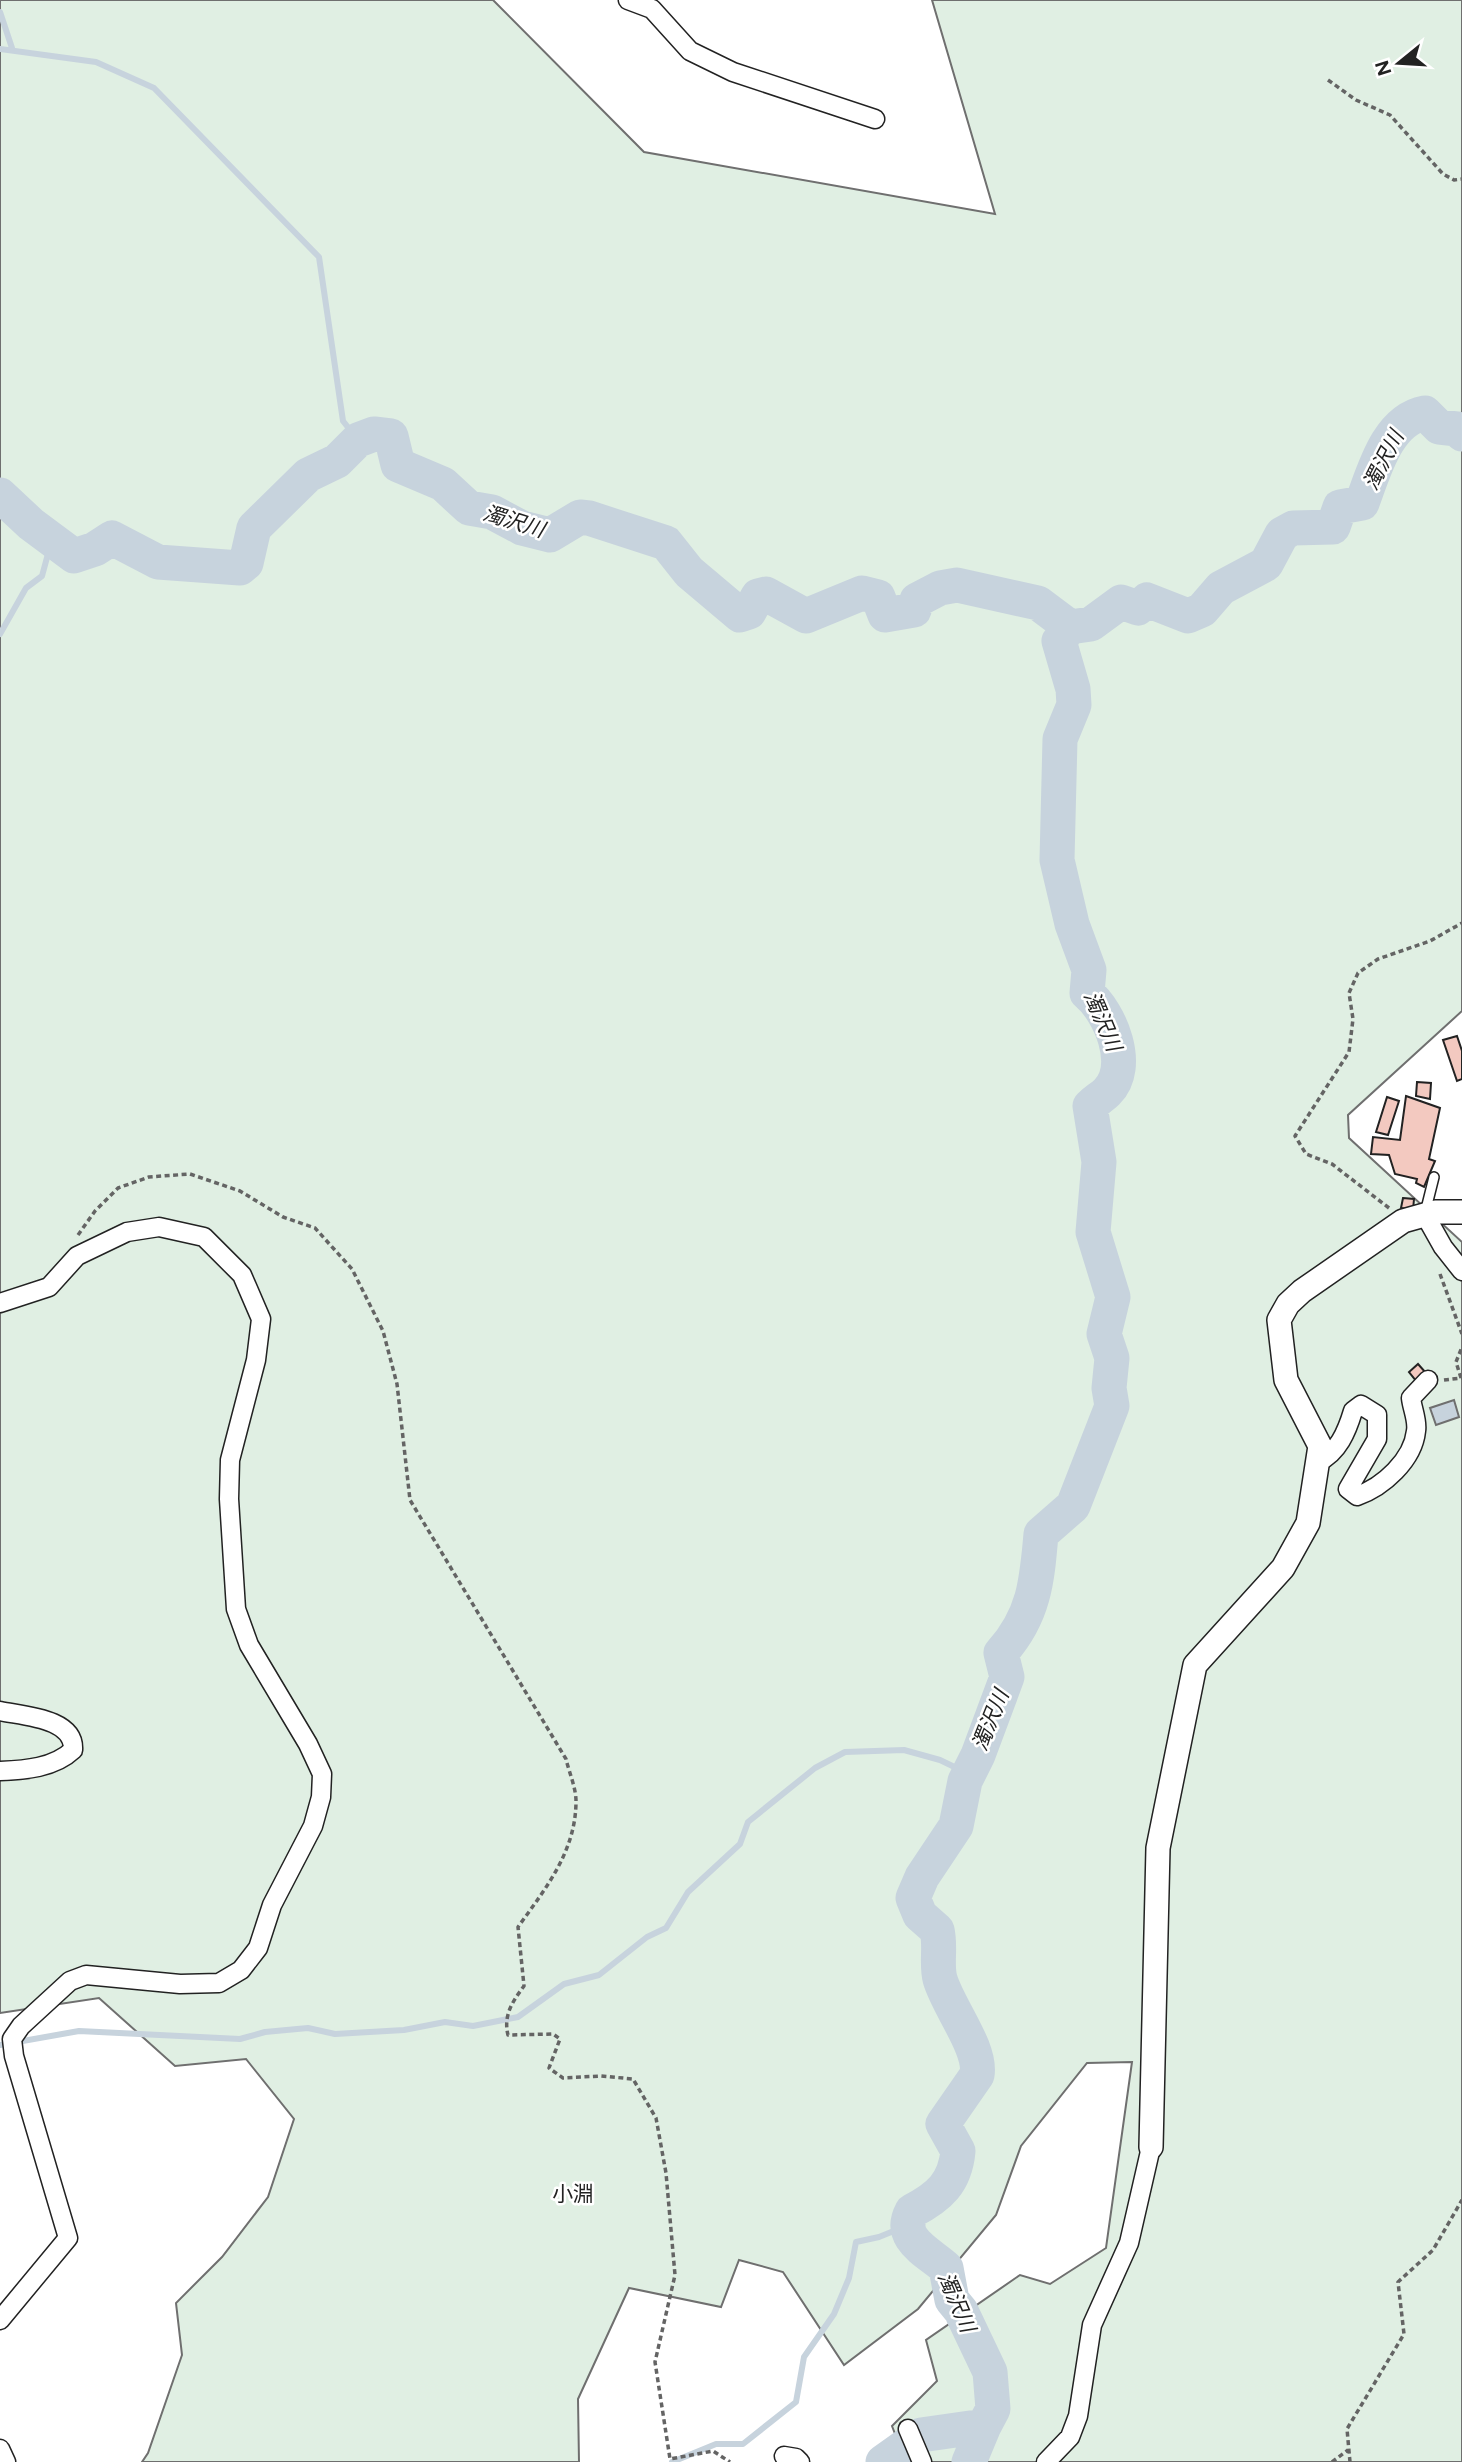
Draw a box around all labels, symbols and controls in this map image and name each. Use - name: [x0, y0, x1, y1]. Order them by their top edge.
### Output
- north arrow: [1364, 28, 1434, 98]
- text: N: [1370, 58, 1397, 79]
- water label: 濁沢川: [1358, 424, 1409, 494]
- water label: 濁沢川: [480, 500, 550, 543]
- water label: 濁沢川: [1079, 987, 1128, 1057]
- water label: 濁沢川: [967, 1684, 1014, 1754]
- district label: 小淵: [552, 2181, 594, 2206]
- water label: 濁沢川: [933, 2268, 982, 2338]

